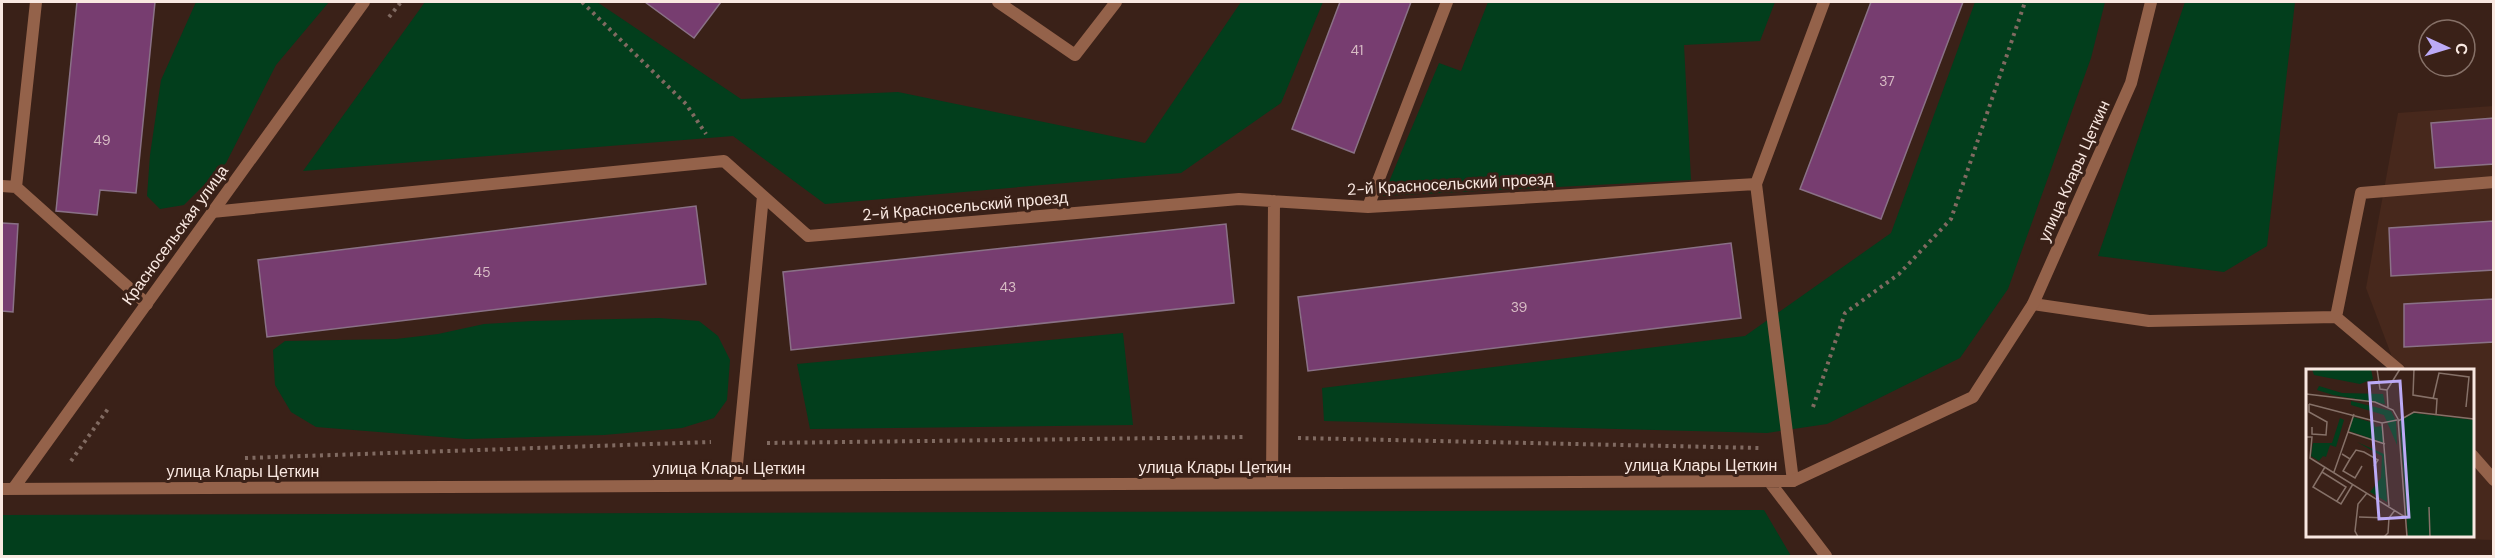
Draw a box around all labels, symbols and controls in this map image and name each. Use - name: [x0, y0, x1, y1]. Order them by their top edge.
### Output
- north arrow: [2417, 18, 2477, 78]
- house number: 41: [1351, 41, 1363, 59]
- text: С: [2451, 43, 2472, 56]
- house number: 37: [1879, 72, 1895, 90]
- street label: улица Клары Цеткин: [2033, 97, 2115, 245]
- house number: 49: [93, 131, 111, 149]
- street label: Красносельская улица: [117, 161, 233, 309]
- street label: 2-й Красносельский проезд: [1346, 168, 1554, 200]
- street label: 2-й Красносельский проезд: [861, 186, 1069, 225]
- house number: 45: [473, 263, 491, 281]
- house number: 43: [1000, 278, 1016, 296]
- house number: 39: [1511, 298, 1528, 316]
- inset map: [2306, 369, 2474, 537]
- street label: улица Клары Цеткин: [1625, 455, 1777, 476]
- street label: улица Клары Цеткин: [1139, 457, 1291, 478]
- street label: улица Клары Цеткин: [653, 458, 805, 479]
- street label: улица Клары Цеткин: [167, 461, 319, 482]

